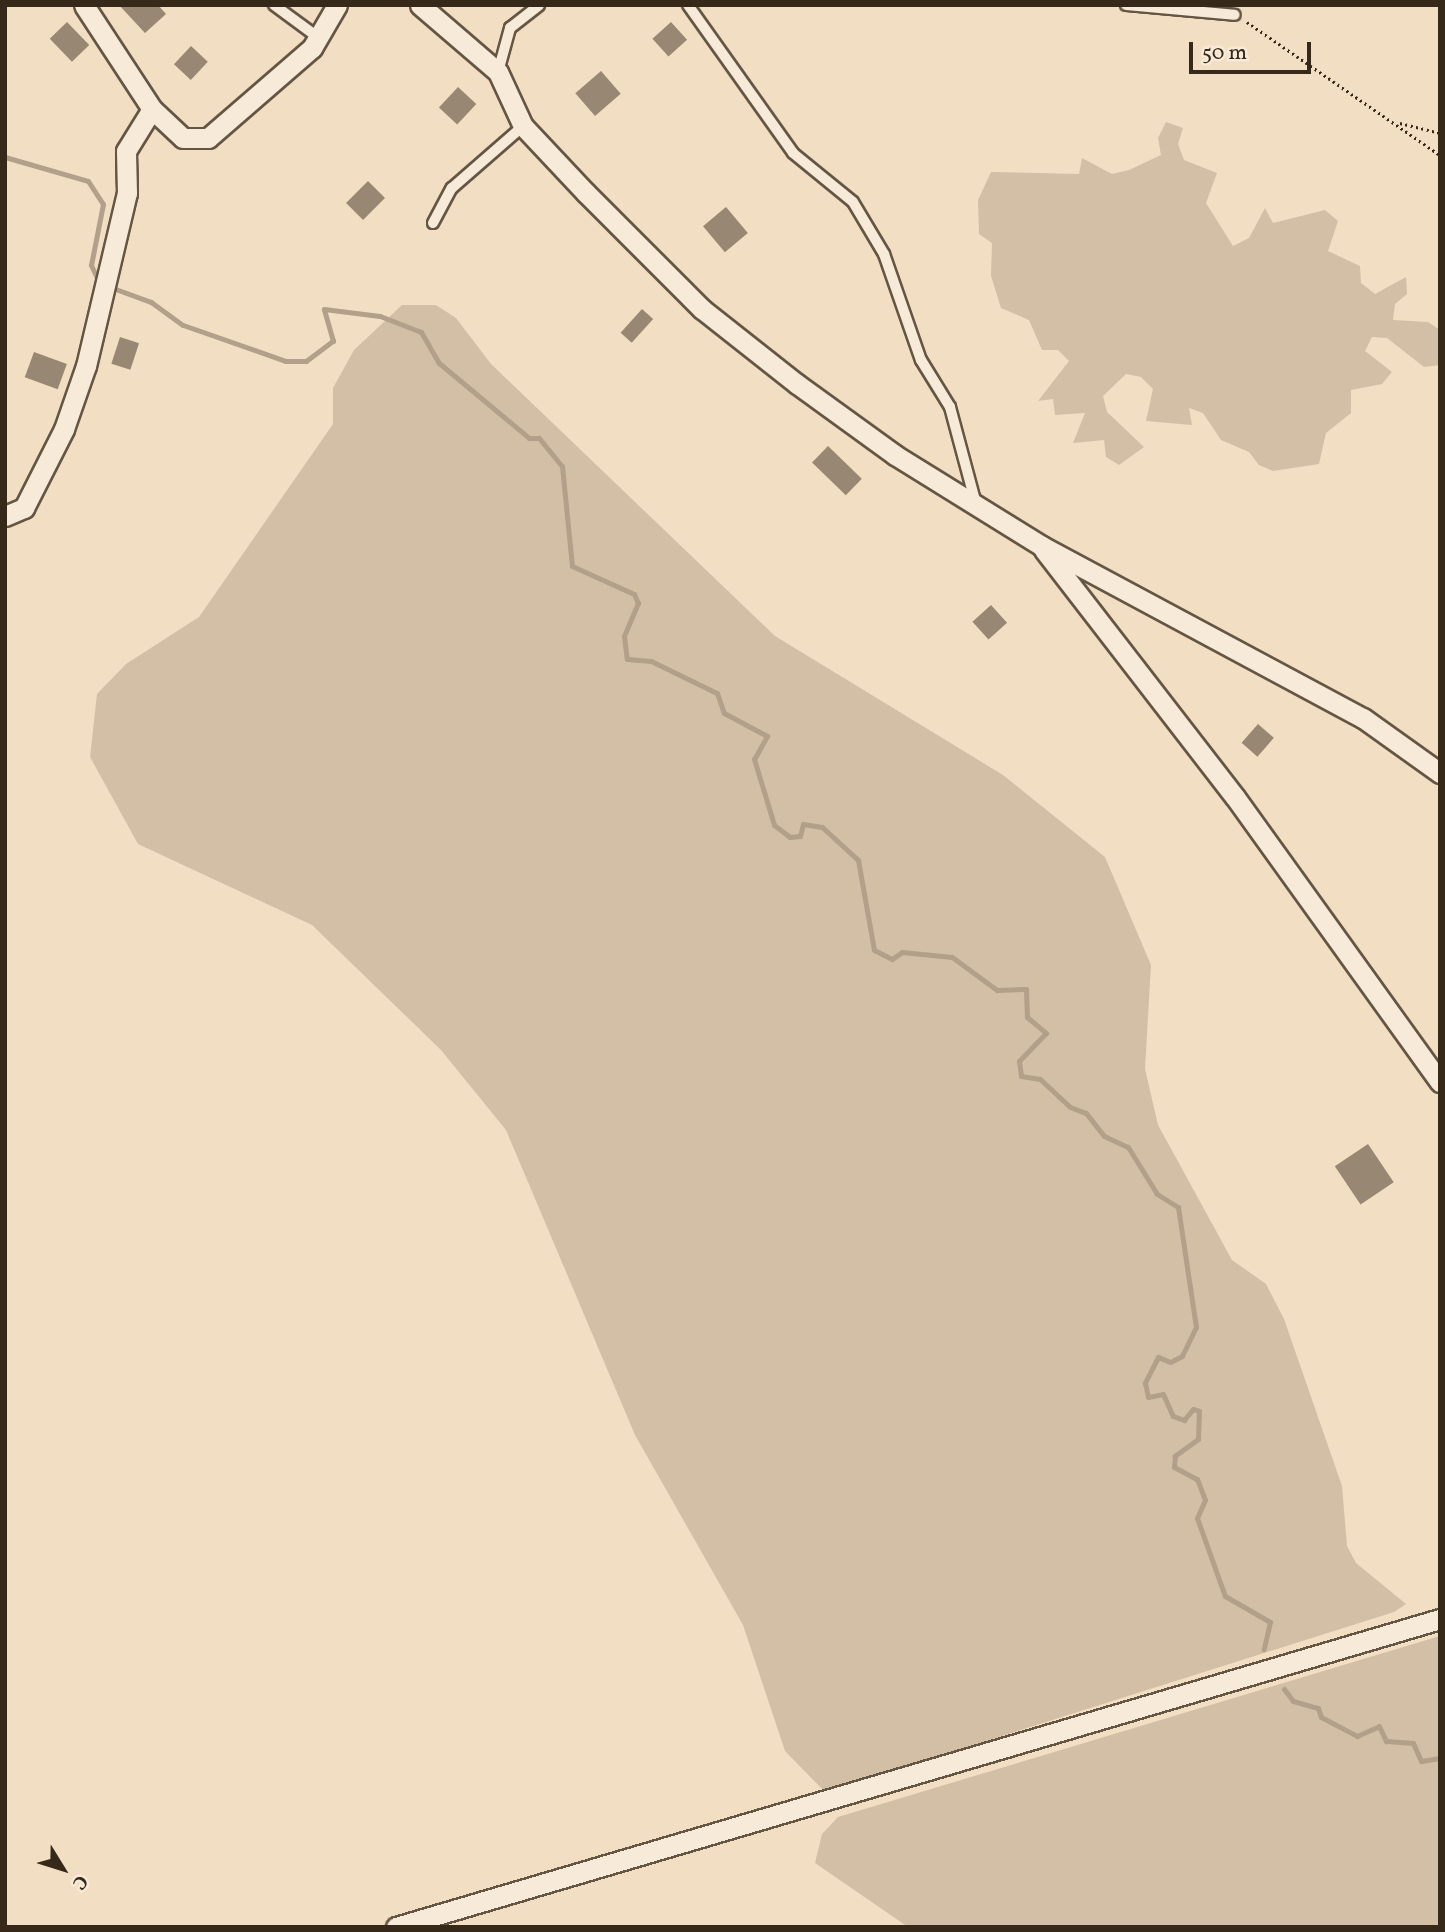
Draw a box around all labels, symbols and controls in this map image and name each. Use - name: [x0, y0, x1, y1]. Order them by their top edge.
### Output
- scale bar: [1193, 28, 1316, 72]
- text: 50 m: [1202, 39, 1247, 68]
- north arrow: [28, 1834, 98, 1904]
- text: С: [66, 1869, 94, 1895]

